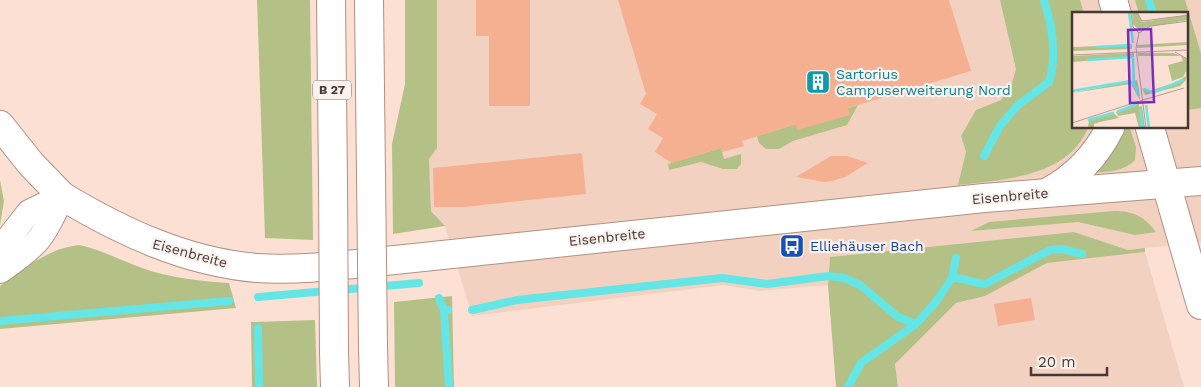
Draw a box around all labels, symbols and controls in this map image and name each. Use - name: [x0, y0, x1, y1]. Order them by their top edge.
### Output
- inset map: [1072, 12, 1188, 129]
- place label: Sartorius Campuserweiterung Nord: [836, 66, 1011, 98]
- building icon: Sartorius Campuserweiterung Nord: [805, 69, 831, 95]
- road number: B 27: [313, 80, 351, 100]
- street label: Eisenbreite: [971, 185, 1049, 207]
- street label: Eisenbreite: [568, 225, 646, 249]
- bus stop icon: Elliehäuser Bach: [779, 233, 805, 259]
- street label: Eisenbreite: [151, 235, 229, 271]
- place label: Elliehäuser Bach: [810, 238, 924, 254]
- scale bar: [1031, 344, 1107, 376]
- text: 20 m: [1038, 353, 1076, 371]

